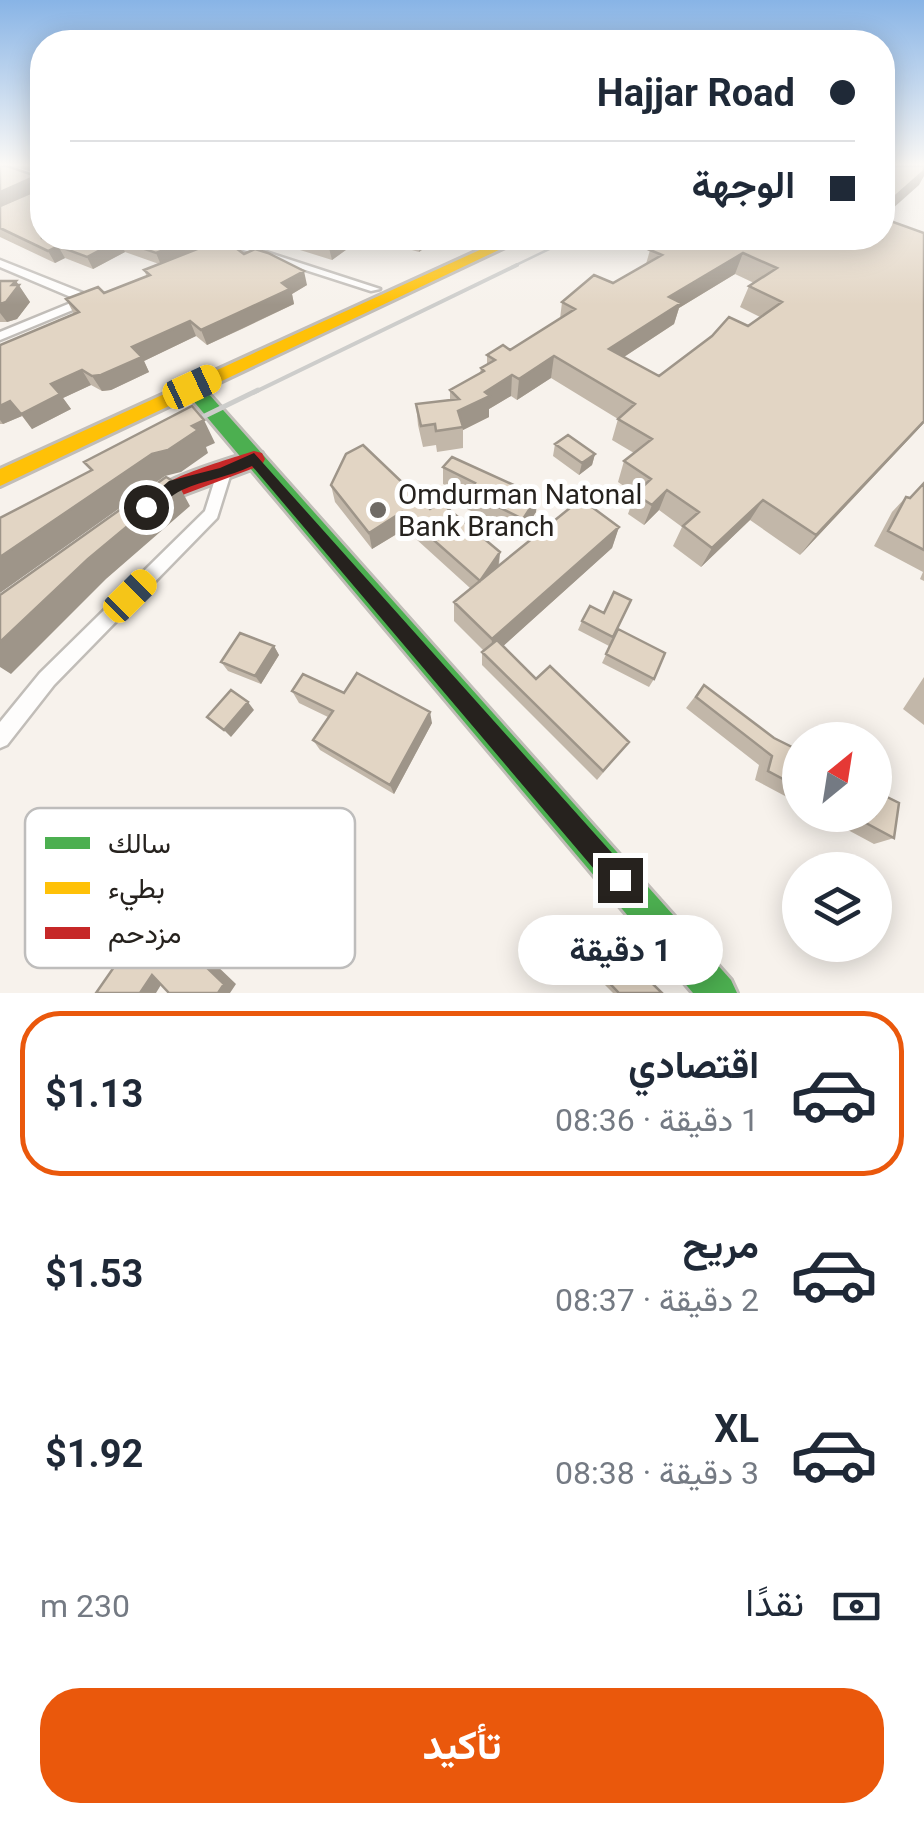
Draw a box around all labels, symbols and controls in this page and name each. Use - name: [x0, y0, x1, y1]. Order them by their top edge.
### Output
- text: Hajjar Road: [597, 71, 795, 115]
- text: الوجهة: [692, 163, 795, 207]
- car: [158, 361, 226, 413]
- place label: Omdurman Natonal Bank Branch: [398, 478, 642, 543]
- route start: [124, 485, 169, 530]
- marker: Omdurman Natonal Bank Branch: [367, 499, 389, 521]
- car: [98, 564, 162, 628]
- north arrow: [782, 722, 892, 832]
- map controls: [782, 722, 892, 962]
- legend: [25, 808, 355, 968]
- text: سالك: [108, 827, 171, 860]
- button: layers: [782, 852, 892, 962]
- route end: [598, 858, 643, 903]
- text: بطيء: [108, 872, 165, 911]
- callout: 1 دقيقة: [518, 915, 722, 985]
- text: مزدحم: [108, 917, 181, 952]
- text: 1 دقيقة: [570, 931, 671, 969]
- text: اقتصادي: [628, 1043, 759, 1087]
- icon: car: [789, 1049, 879, 1139]
- text: $1.13: [45, 1072, 143, 1116]
- text: 1 دقيقة · 08:36: [555, 1101, 759, 1139]
- text: مريح: [683, 1223, 759, 1267]
- icon: car: [789, 1229, 879, 1319]
- text: $1.53: [45, 1252, 143, 1296]
- text: 2 دقيقة · 08:37: [555, 1281, 759, 1319]
- text: XL: [714, 1407, 759, 1451]
- icon: car: [789, 1409, 879, 1499]
- text: $1.92: [45, 1432, 143, 1476]
- text: 3 دقيقة · 08:38: [555, 1454, 759, 1492]
- icon: cash: [829, 1579, 884, 1634]
- text: نقدًا: [745, 1581, 804, 1625]
- text: 230 m: [40, 1587, 130, 1625]
- button: تأكيد: [40, 1688, 884, 1803]

